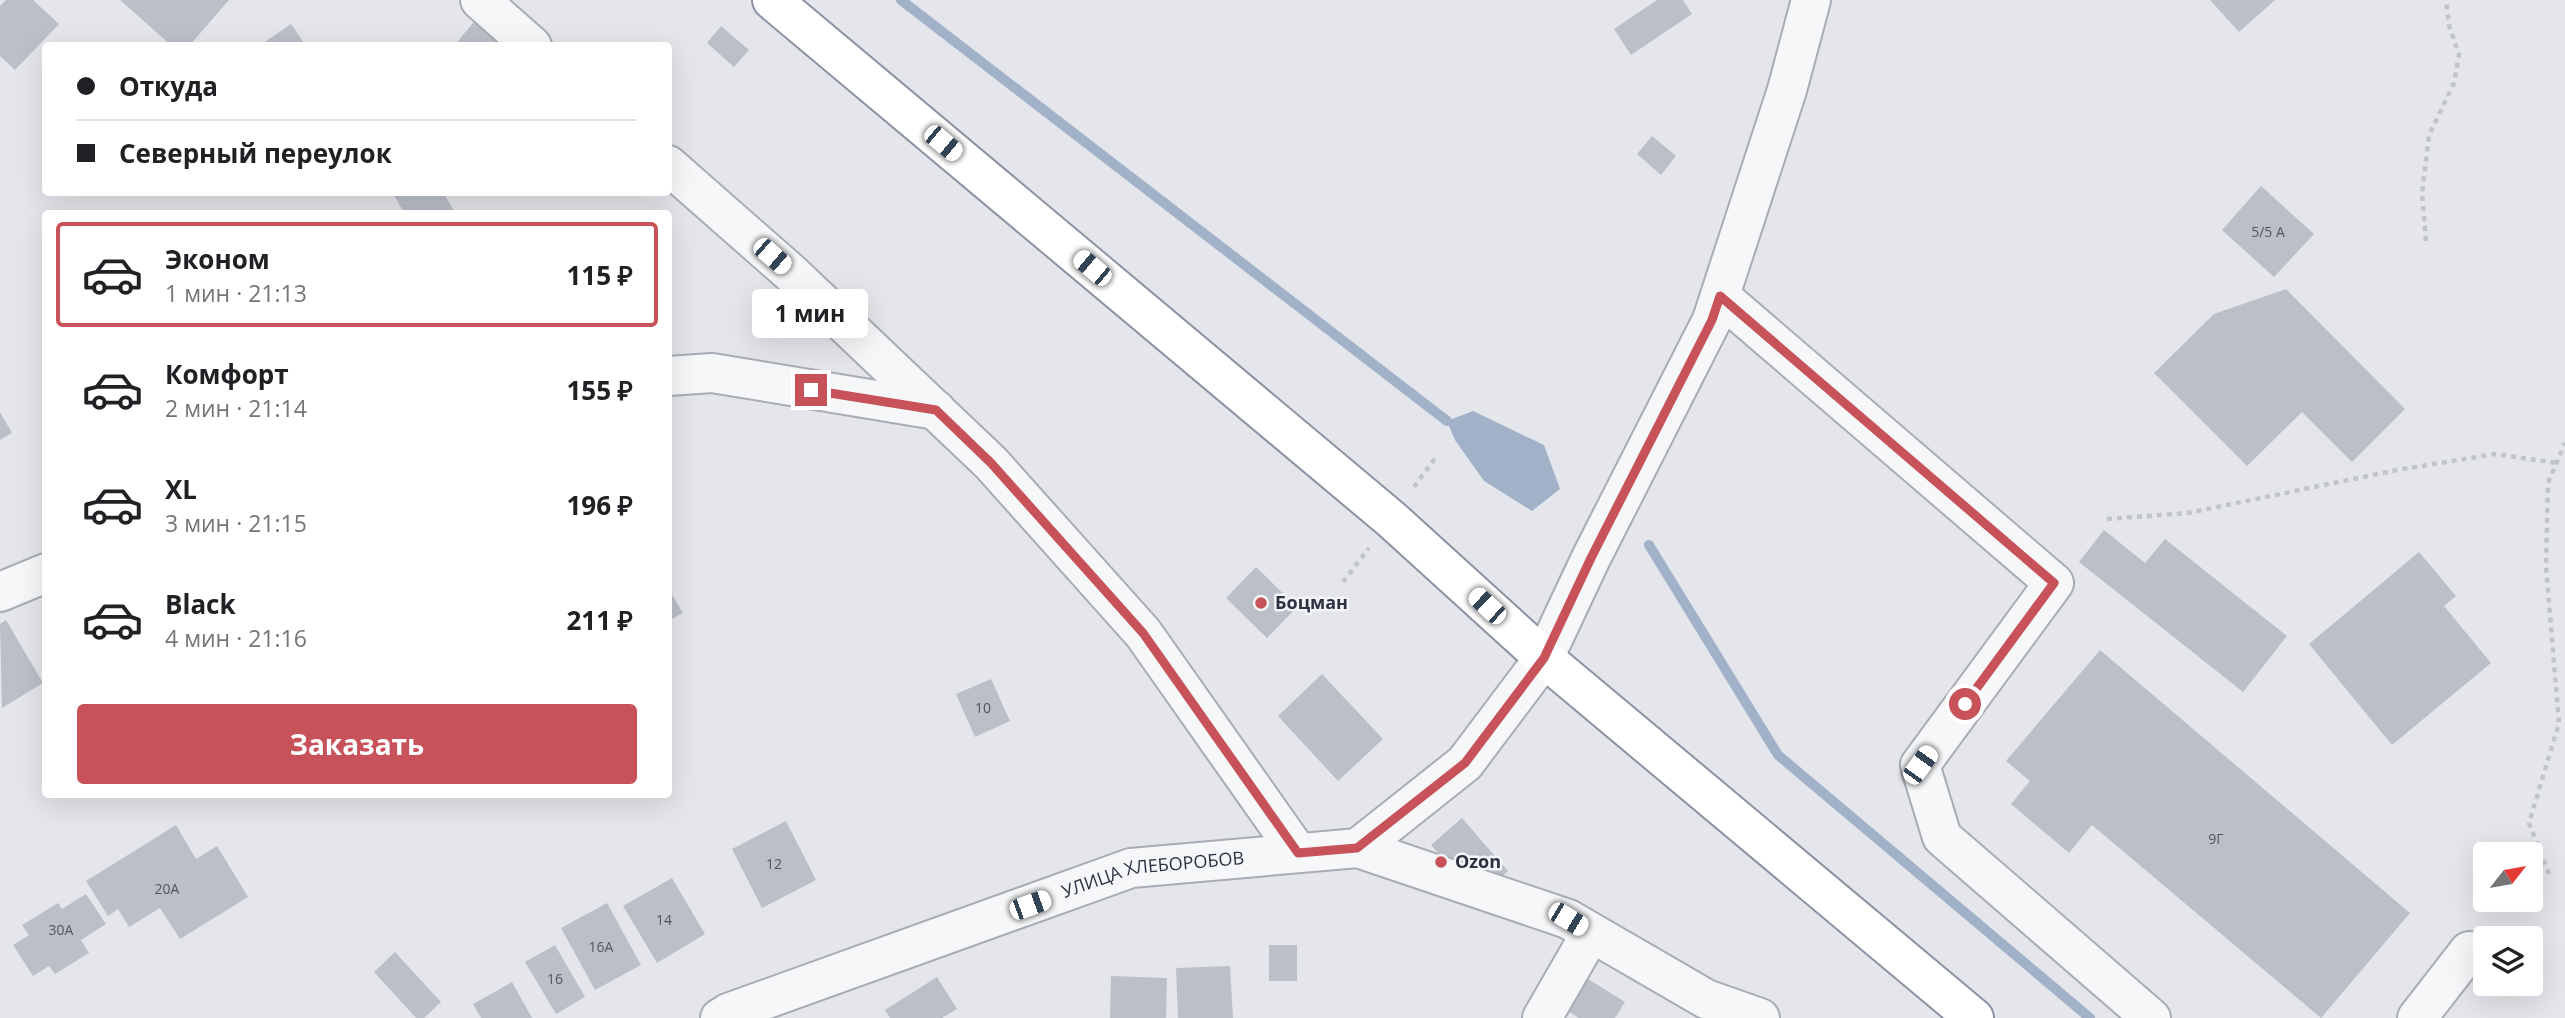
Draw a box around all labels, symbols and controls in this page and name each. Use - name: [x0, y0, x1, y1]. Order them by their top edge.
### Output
- text: Откуда: [119, 68, 218, 104]
- car: [921, 121, 966, 165]
- text: Северный переулок: [119, 135, 392, 171]
- house number: 5/5 А: [2251, 222, 2285, 241]
- car: [750, 234, 795, 278]
- text: Эконом: [165, 241, 270, 277]
- icon: car: [81, 243, 144, 306]
- car: [1070, 246, 1115, 290]
- text: 115 ₽: [567, 257, 633, 293]
- text: 1 мин · 21:13: [165, 277, 307, 309]
- callout: 1 мин: [753, 288, 869, 338]
- text: 1 мин: [775, 297, 845, 329]
- text: Комфорт: [165, 356, 289, 392]
- icon: car: [81, 358, 144, 421]
- text: 155 ₽: [567, 372, 633, 408]
- route end: [795, 374, 827, 406]
- text: 2 мин · 21:14: [165, 392, 307, 424]
- text: XL: [165, 471, 197, 507]
- icon: car: [81, 473, 144, 536]
- text: 196 ₽: [567, 487, 633, 523]
- text: 3 мин · 21:15: [165, 507, 307, 539]
- car: [1465, 584, 1510, 628]
- text: Black: [165, 586, 236, 622]
- icon: car: [81, 588, 144, 651]
- place label: Боцман: [1275, 590, 1348, 614]
- marker: Боцман: [1253, 595, 1269, 611]
- text: 211 ₽: [567, 602, 633, 638]
- text: 4 мин · 21:16: [165, 622, 307, 654]
- route start: [1949, 688, 1981, 720]
- house number: 10: [975, 698, 991, 717]
- button: Заказать: [77, 704, 637, 784]
- car: [1900, 742, 1941, 788]
- house number: 9Г: [2208, 829, 2224, 848]
- north arrow: [2473, 842, 2543, 912]
- map controls: [2473, 842, 2543, 996]
- street label: УЛИЦА ХЛЕБОРОБОВ: [1058, 845, 1245, 903]
- place label: Ozon: [1455, 849, 1501, 873]
- house number: 12: [766, 854, 782, 873]
- marker: Ozon: [1433, 854, 1449, 870]
- house number: 20А: [155, 879, 180, 898]
- car: [1007, 888, 1054, 922]
- car: [1545, 899, 1592, 939]
- house number: 14: [656, 910, 672, 929]
- house number: 30А: [49, 920, 74, 939]
- button: layers: [2473, 926, 2543, 996]
- house number: 16А: [589, 937, 614, 956]
- house number: 16: [547, 969, 563, 988]

